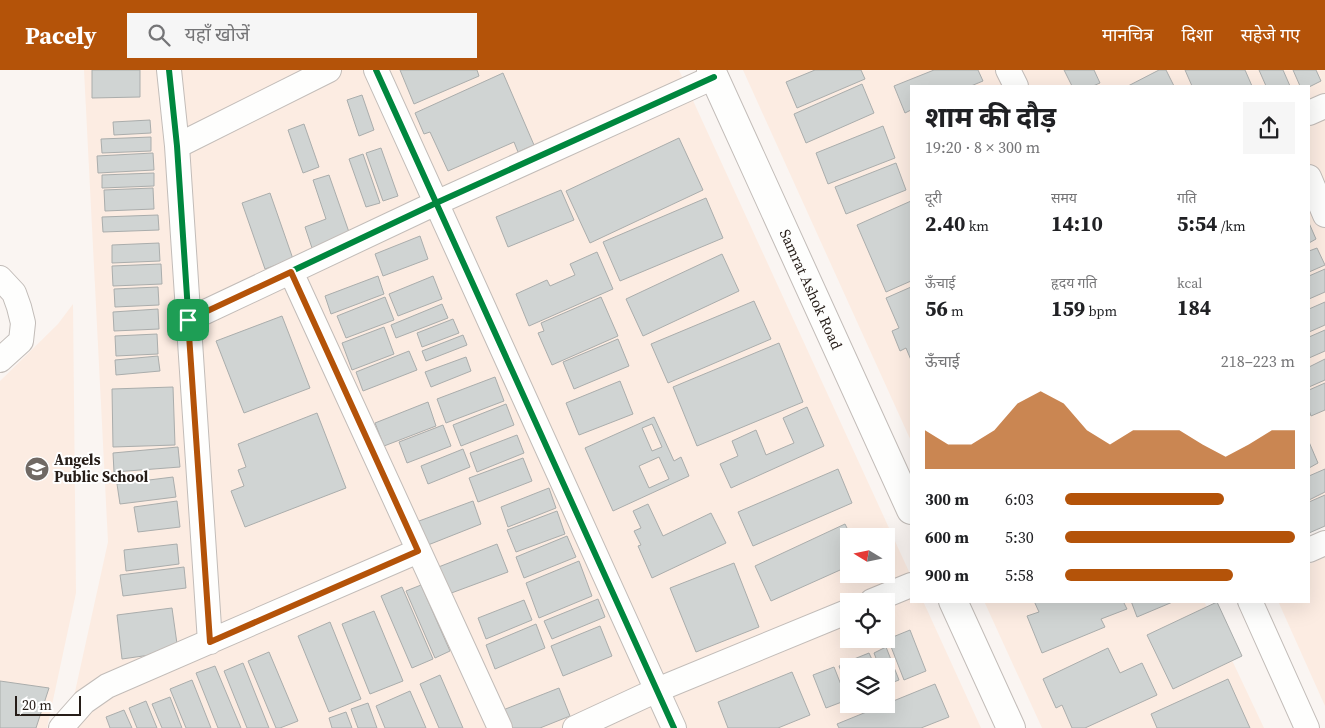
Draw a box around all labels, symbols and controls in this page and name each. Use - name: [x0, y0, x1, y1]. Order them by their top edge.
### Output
- search box: [127, 13, 477, 58]
- text: Pacely: [25, 19, 97, 52]
- icon: search: [145, 21, 173, 49]
- text: यहाँ खोजें: [185, 21, 250, 47]
- text: मानचित्र: [1102, 22, 1154, 47]
- text: दिशा: [1182, 22, 1213, 47]
- text: सहेजे गए: [1241, 22, 1300, 47]
- text: शाम की दौड़: [925, 98, 1056, 136]
- button: share: [1243, 102, 1295, 154]
- text: 19:20 · 8 × 300 m: [925, 136, 1040, 158]
- text: दूरी: [925, 188, 942, 208]
- text: समय: [1051, 188, 1077, 208]
- text: गति: [1177, 188, 1197, 208]
- text: 2.40: [925, 209, 965, 238]
- text: 14:10: [1051, 209, 1103, 238]
- text: 5:54: [1177, 209, 1217, 238]
- text: km: [965, 216, 989, 236]
- text: /km: [1217, 216, 1246, 236]
- street label: Samrat Ashok Road: [775, 226, 848, 353]
- text: ऊँचाई: [925, 273, 955, 293]
- text: हृदय गति: [1051, 273, 1097, 293]
- text: kcal: [1177, 273, 1203, 293]
- text: 184: [1177, 293, 1211, 322]
- text: 56: [925, 294, 948, 323]
- text: 159: [1051, 294, 1085, 323]
- pin: [167, 299, 209, 341]
- text: m: [948, 301, 964, 321]
- text: bpm: [1085, 301, 1117, 321]
- icon: arrive: [174, 306, 202, 334]
- text: ऊँचाई: [925, 350, 960, 372]
- text: 218–223 m: [1221, 350, 1295, 372]
- place label: Angels Public School: [54, 449, 149, 487]
- school or university icon: Angels Public School: [24, 456, 50, 482]
- text: 300 m: [925, 488, 969, 510]
- text: 6:03: [1005, 488, 1034, 510]
- text: 600 m: [925, 526, 969, 548]
- text: 5:30: [1005, 526, 1034, 548]
- north arrow: [840, 528, 895, 582]
- map controls: [840, 528, 895, 713]
- text: 900 m: [925, 564, 969, 586]
- text: 5:58: [1005, 564, 1034, 586]
- button: locate: [840, 593, 895, 648]
- button: layers: [840, 658, 895, 713]
- scale bar: [15, 693, 81, 716]
- text: 20 m: [22, 695, 52, 715]

